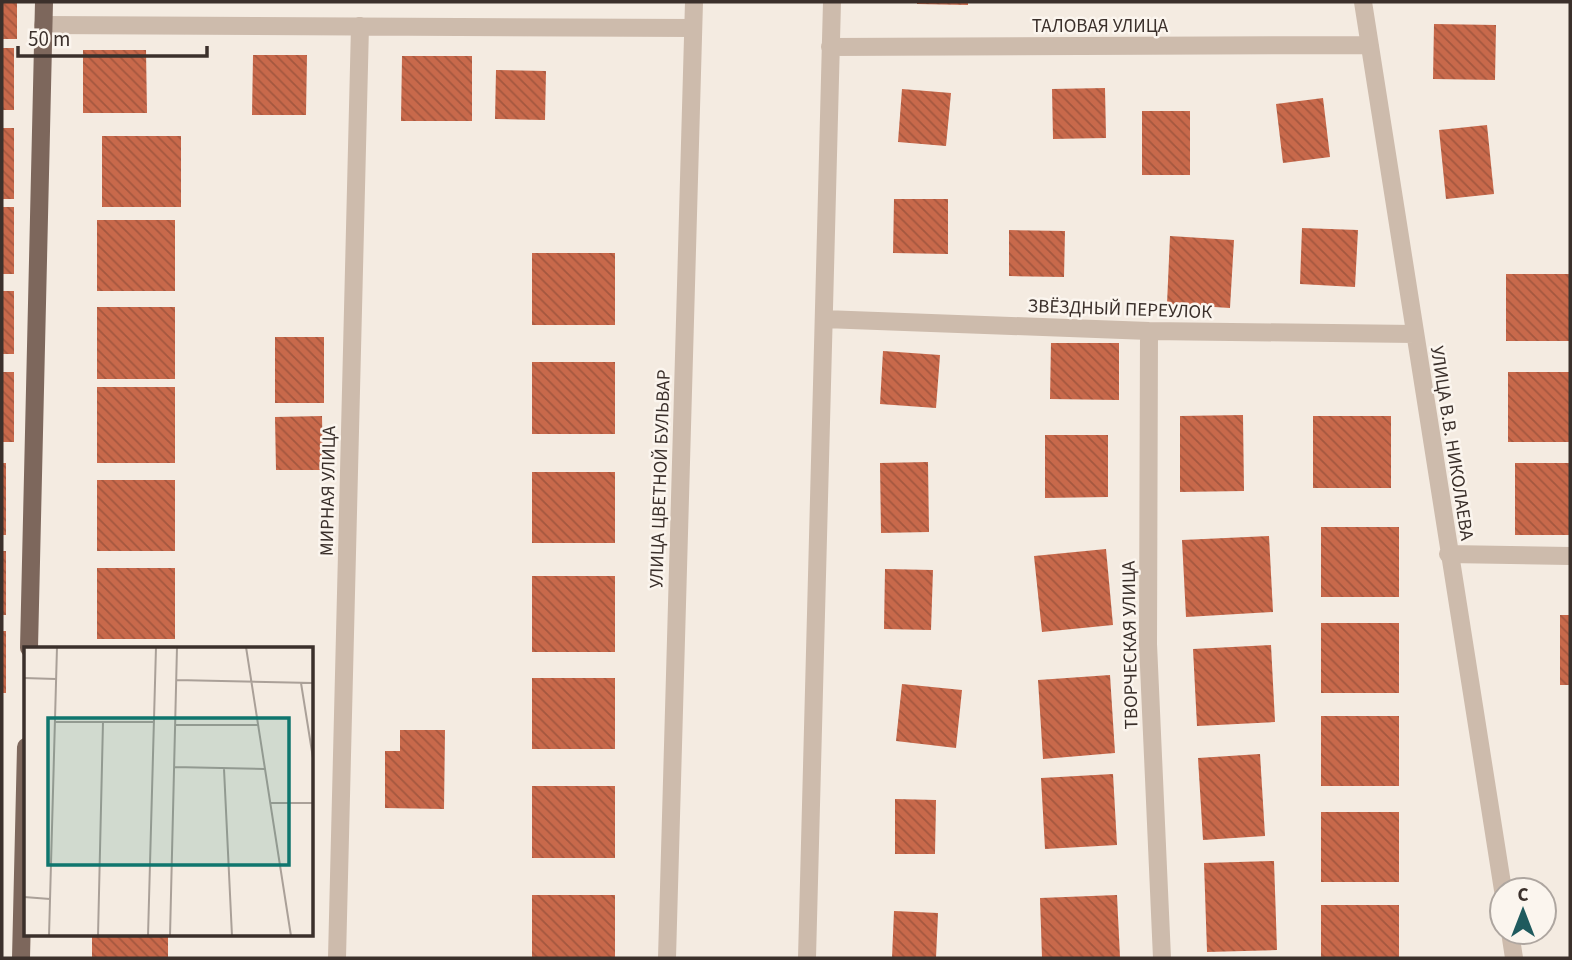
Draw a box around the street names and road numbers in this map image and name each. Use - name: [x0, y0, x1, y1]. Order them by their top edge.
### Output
- street label: ТАЛОВАЯ УЛИЦА: [1032, 13, 1169, 40]
- street label: ЗВЁЗДНЫЙ ПЕРЕУЛОК: [1027, 293, 1213, 326]
- street label: УЛИЦА В.В. НИКОЛАЕВА: [1423, 344, 1480, 543]
- street label: УЛИЦА ЦВЕТНОЙ БУЛЬВАР: [643, 369, 678, 589]
- street label: МИРНАЯ УЛИЦА: [314, 425, 343, 556]
- street label: ТВОРЧЕСКАЯ УЛИЦА: [1116, 560, 1145, 730]

